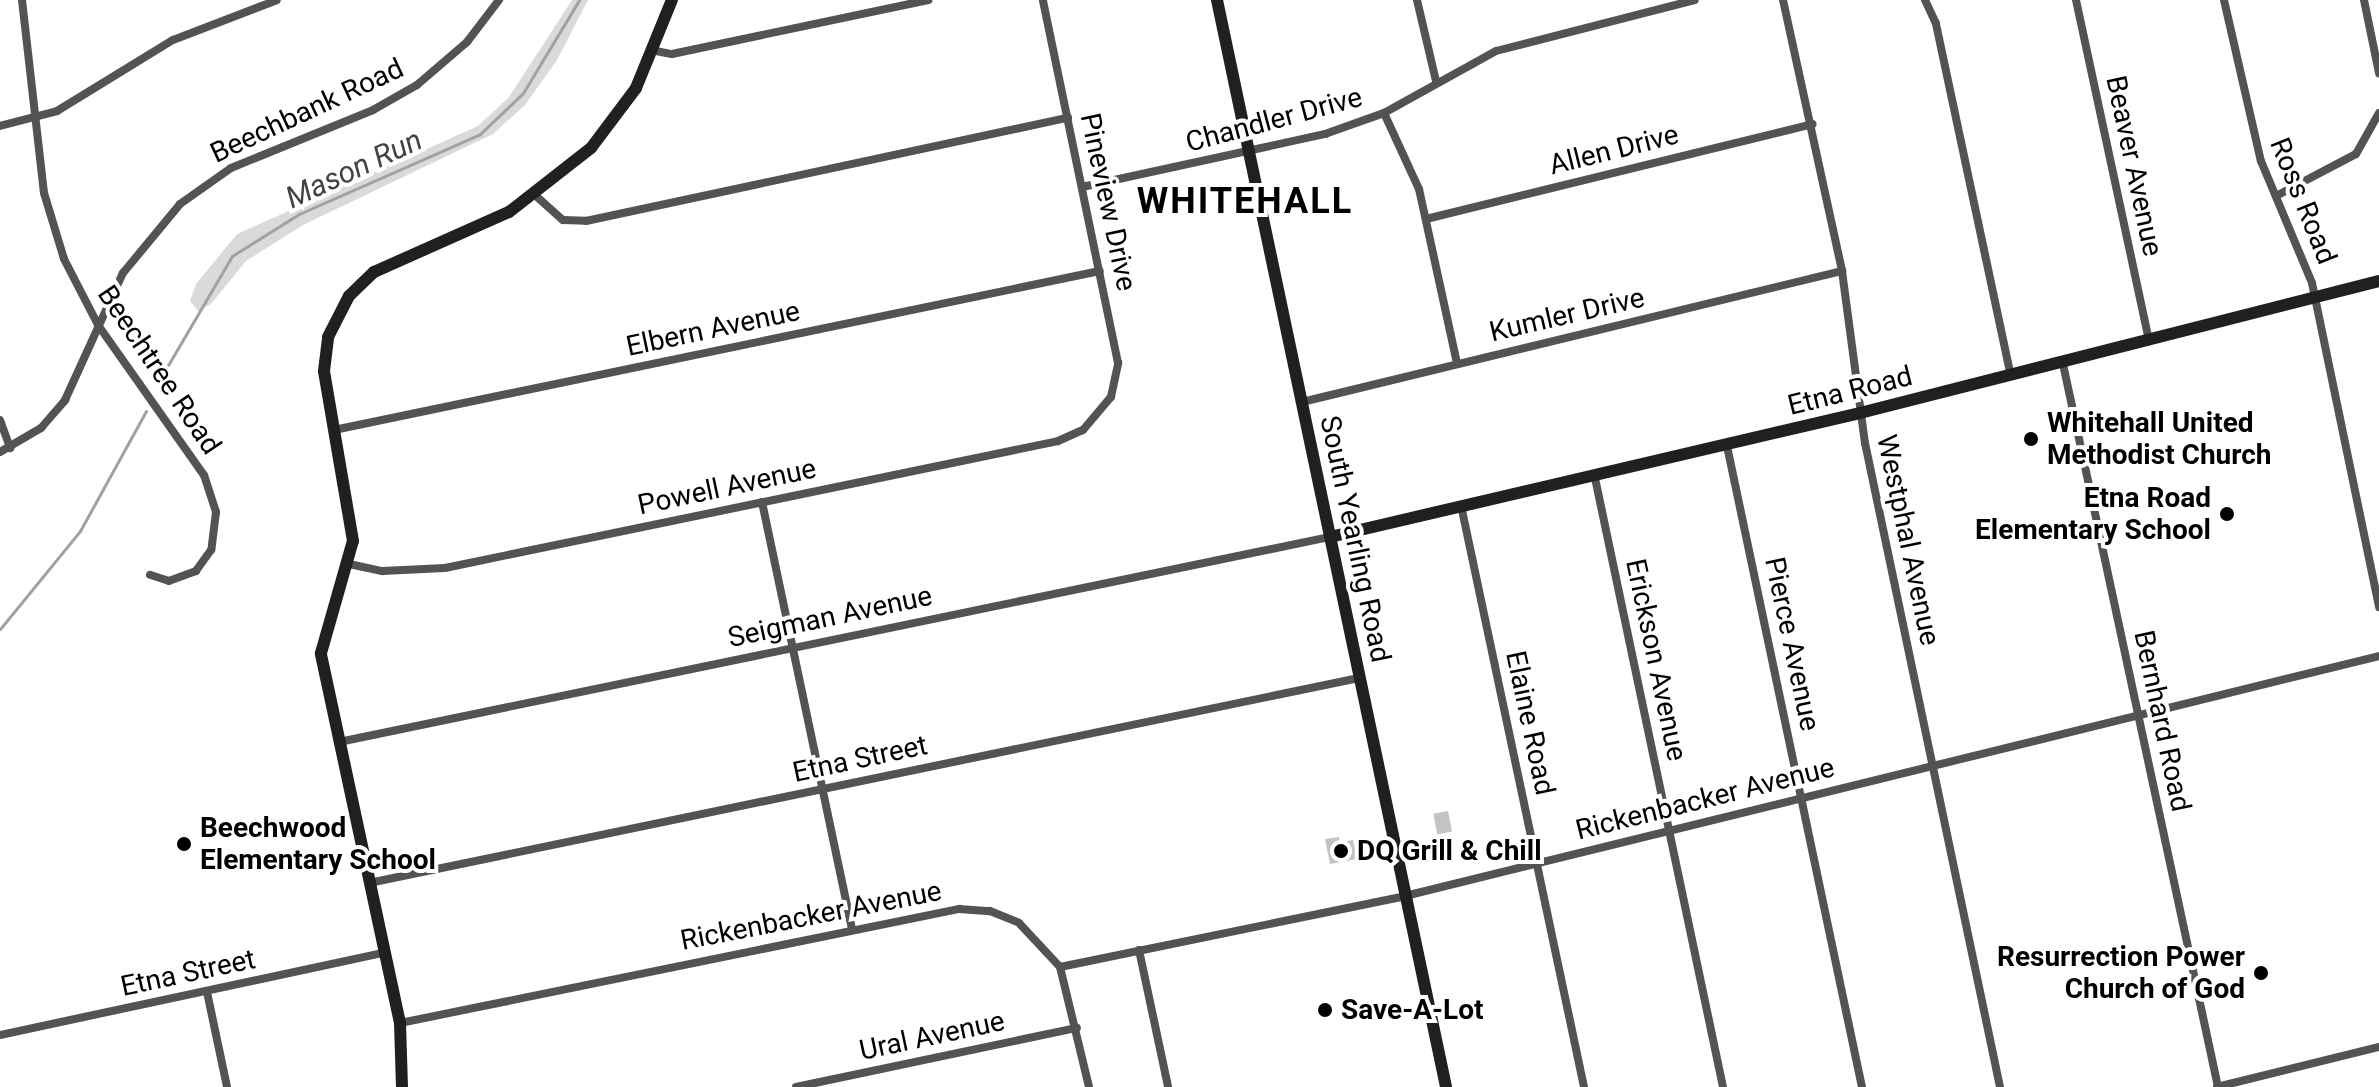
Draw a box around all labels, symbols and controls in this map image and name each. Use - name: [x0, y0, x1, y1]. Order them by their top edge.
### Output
- street label: Beechbank Road: [205, 52, 409, 170]
- street label: Beaver Avenue: [2098, 73, 2170, 259]
- street label: Chandler Drive: [1182, 80, 1366, 160]
- street label: Pineview Drive: [1073, 110, 1143, 294]
- street label: Allen Drive: [1546, 118, 1682, 182]
- water label: Mason Run: [280, 122, 428, 216]
- street label: Ross Road: [2262, 133, 2344, 269]
- district label: WHITEHALL: [1137, 180, 1353, 224]
- street label: Beechtree Road: [90, 279, 228, 461]
- street label: Kumler Drive: [1486, 281, 1648, 349]
- street label: Elbern Avenue: [623, 294, 803, 364]
- street label: Etna Road: [1784, 359, 1916, 423]
- place label: Whitehall United Methodist Church: [2047, 406, 2272, 472]
- street label: South Yearling Road: [1312, 413, 1398, 665]
- marker: Whitehall United Methodist Church: [2022, 430, 2040, 448]
- street label: Westphal Avenue: [1869, 432, 1947, 648]
- street label: Powell Avenue: [635, 452, 819, 522]
- place label: Etna Road Elementary School: [1975, 481, 2211, 547]
- marker: Etna Road Elementary School: [2218, 505, 2236, 523]
- street label: Pierce Avenue: [1757, 554, 1827, 734]
- street label: Erickson Avenue: [1618, 556, 1694, 764]
- street label: Seigman Avenue: [725, 579, 935, 655]
- street label: Bernhard Road: [2126, 627, 2198, 815]
- street label: Elaine Road: [1498, 648, 1562, 798]
- street label: Etna Street: [790, 728, 930, 790]
- street label: Rickenbacker Avenue: [1572, 751, 1838, 847]
- place label: Beechwood Elementary School: [200, 811, 436, 877]
- place label: DQ Grill & Chill: [1357, 834, 1542, 868]
- marker: Beechwood Elementary School: [175, 835, 193, 853]
- marker: DQ Grill & Chill: [1332, 842, 1350, 860]
- street label: Rickenbacker Avenue: [678, 874, 944, 958]
- place label: Resurrection Power Church of God: [1997, 940, 2245, 1006]
- street label: Etna Street: [118, 942, 258, 1004]
- marker: Resurrection Power Church of God: [2252, 964, 2270, 982]
- place label: Save-A-Lot: [1341, 993, 1483, 1027]
- marker: Save-A-Lot: [1316, 1001, 1334, 1019]
- street label: Ural Avenue: [856, 1004, 1008, 1068]

